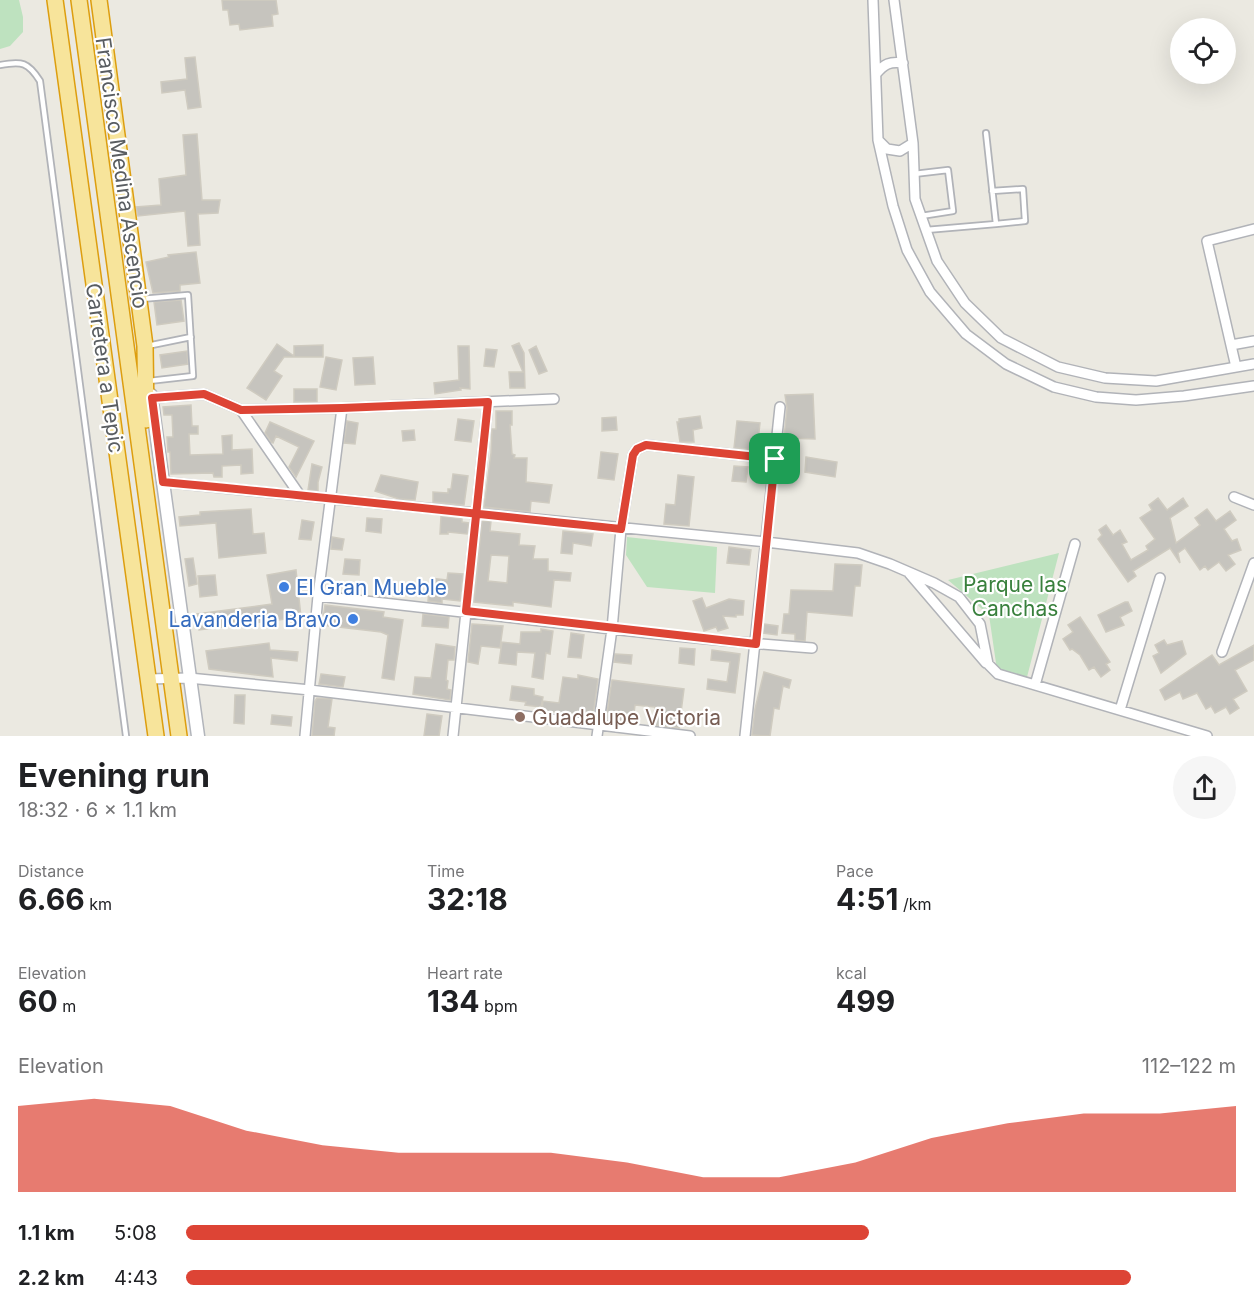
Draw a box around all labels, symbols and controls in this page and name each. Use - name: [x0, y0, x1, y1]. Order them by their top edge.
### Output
- map controls: [1170, 18, 1236, 84]
- button: locate: [1170, 18, 1236, 84]
- street label: Francisco Medina Ascencio: [91, 36, 153, 310]
- street label: Carretera a Tepic: [81, 281, 129, 455]
- pin: [749, 433, 800, 484]
- icon: arrive: [758, 442, 791, 475]
- park label: Parque las Canchas: [963, 572, 1067, 621]
- place label: El Gran Mueble: [296, 575, 447, 600]
- marker: El Gran Mueble: [277, 580, 291, 594]
- place label: Lavanderia Bravo: [169, 607, 341, 632]
- marker: Lavanderia Bravo: [346, 612, 360, 626]
- place label: Guadalupe Victoria: [532, 705, 721, 730]
- marker: Guadalupe Victoria: [513, 710, 527, 724]
- text: Evening run: [18, 755, 210, 795]
- button: share: [1173, 756, 1236, 819]
- text: 18:32 · 6 × 1.1 km: [18, 798, 177, 822]
- text: Distance: [18, 861, 84, 881]
- text: Time: [427, 861, 465, 881]
- text: Pace: [836, 861, 874, 881]
- text: 6.66: [18, 881, 85, 917]
- text: 32:18: [427, 881, 508, 917]
- text: 4:51: [836, 881, 898, 917]
- text: km: [85, 894, 112, 914]
- text: /km: [898, 894, 931, 914]
- text: Elevation: [18, 963, 87, 983]
- text: Heart rate: [427, 963, 503, 983]
- text: kcal: [836, 963, 867, 983]
- text: 60: [18, 983, 58, 1019]
- text: 134: [427, 983, 480, 1019]
- text: 499: [836, 983, 895, 1019]
- text: m: [58, 996, 76, 1016]
- text: bpm: [480, 996, 518, 1016]
- text: Elevation: [18, 1054, 104, 1078]
- text: 112–122 m: [1142, 1054, 1236, 1078]
- text: 1.1 km: [18, 1221, 75, 1245]
- text: 5:08: [114, 1221, 157, 1245]
- text: 2.2 km: [18, 1266, 84, 1290]
- text: 4:43: [114, 1266, 158, 1290]

